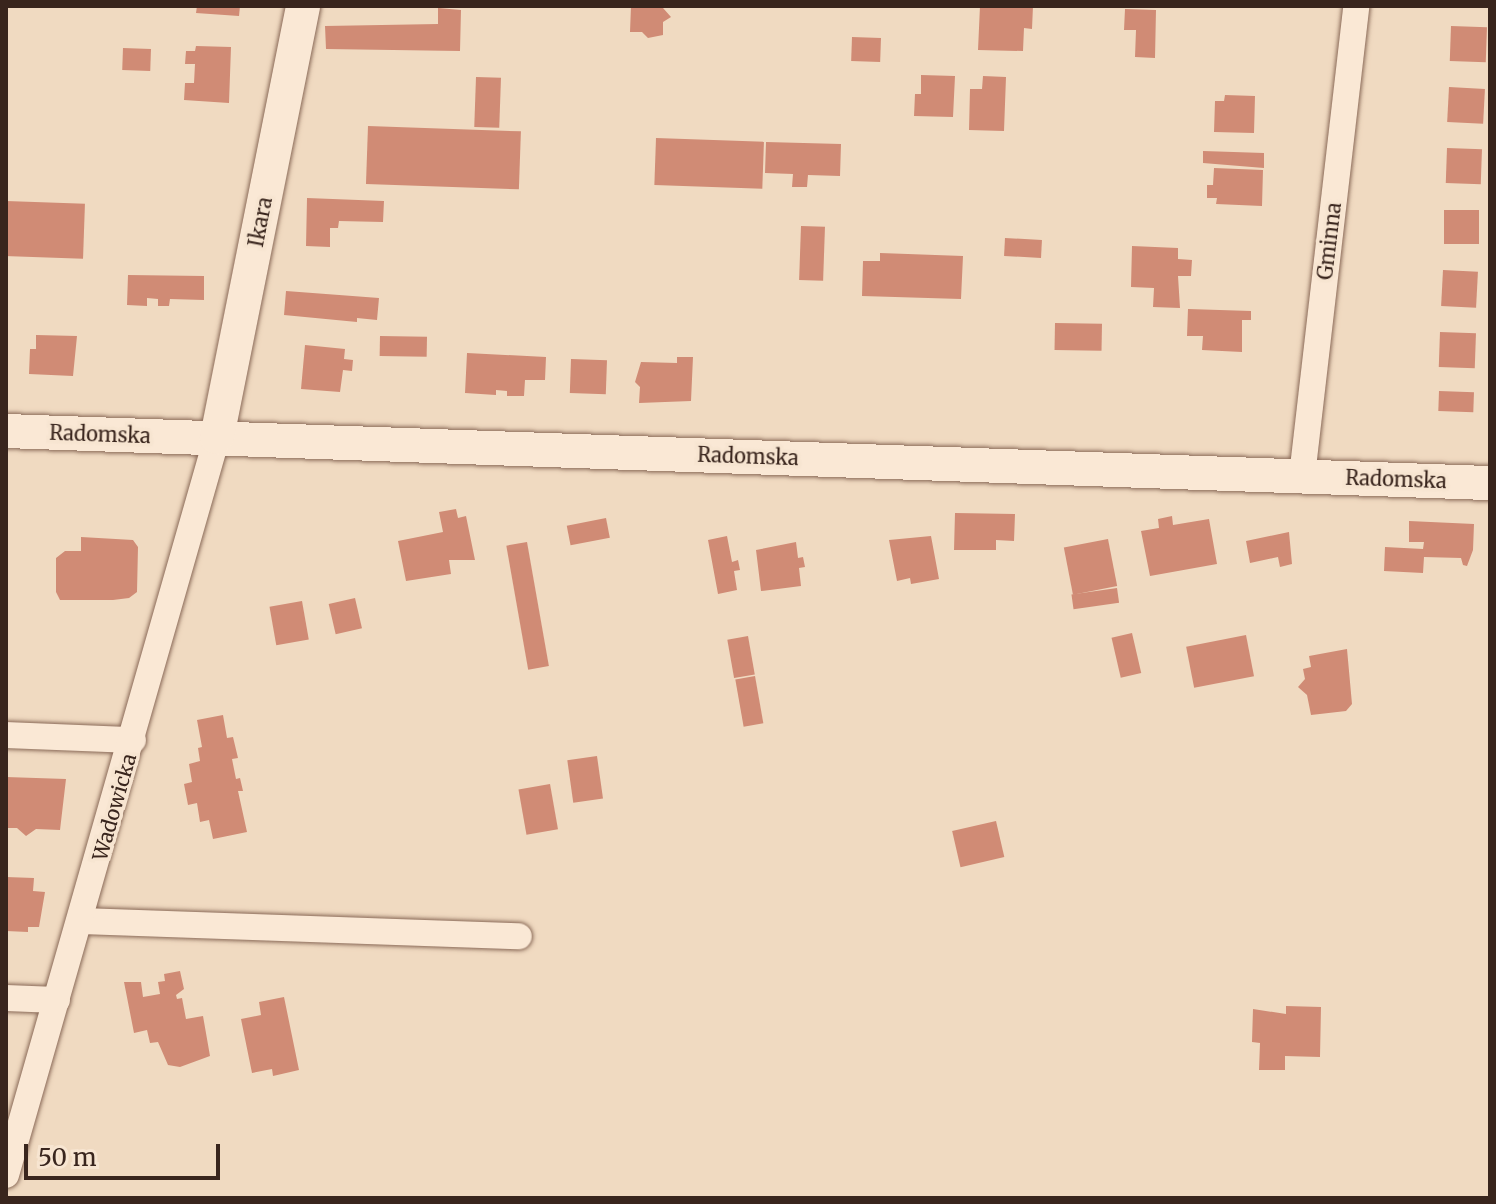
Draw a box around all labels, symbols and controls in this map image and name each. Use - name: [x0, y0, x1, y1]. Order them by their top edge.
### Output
- street label: Ikara: [243, 195, 277, 249]
- street label: Gminna: [1312, 201, 1346, 281]
- street label: Radomska: [49, 420, 151, 448]
- street label: Radomska: [697, 442, 799, 470]
- street label: Radomska: [1345, 465, 1447, 493]
- street label: Wadowicka: [87, 751, 141, 863]
- scale bar: [28, 1128, 224, 1178]
- text: 50 m: [38, 1142, 97, 1173]

